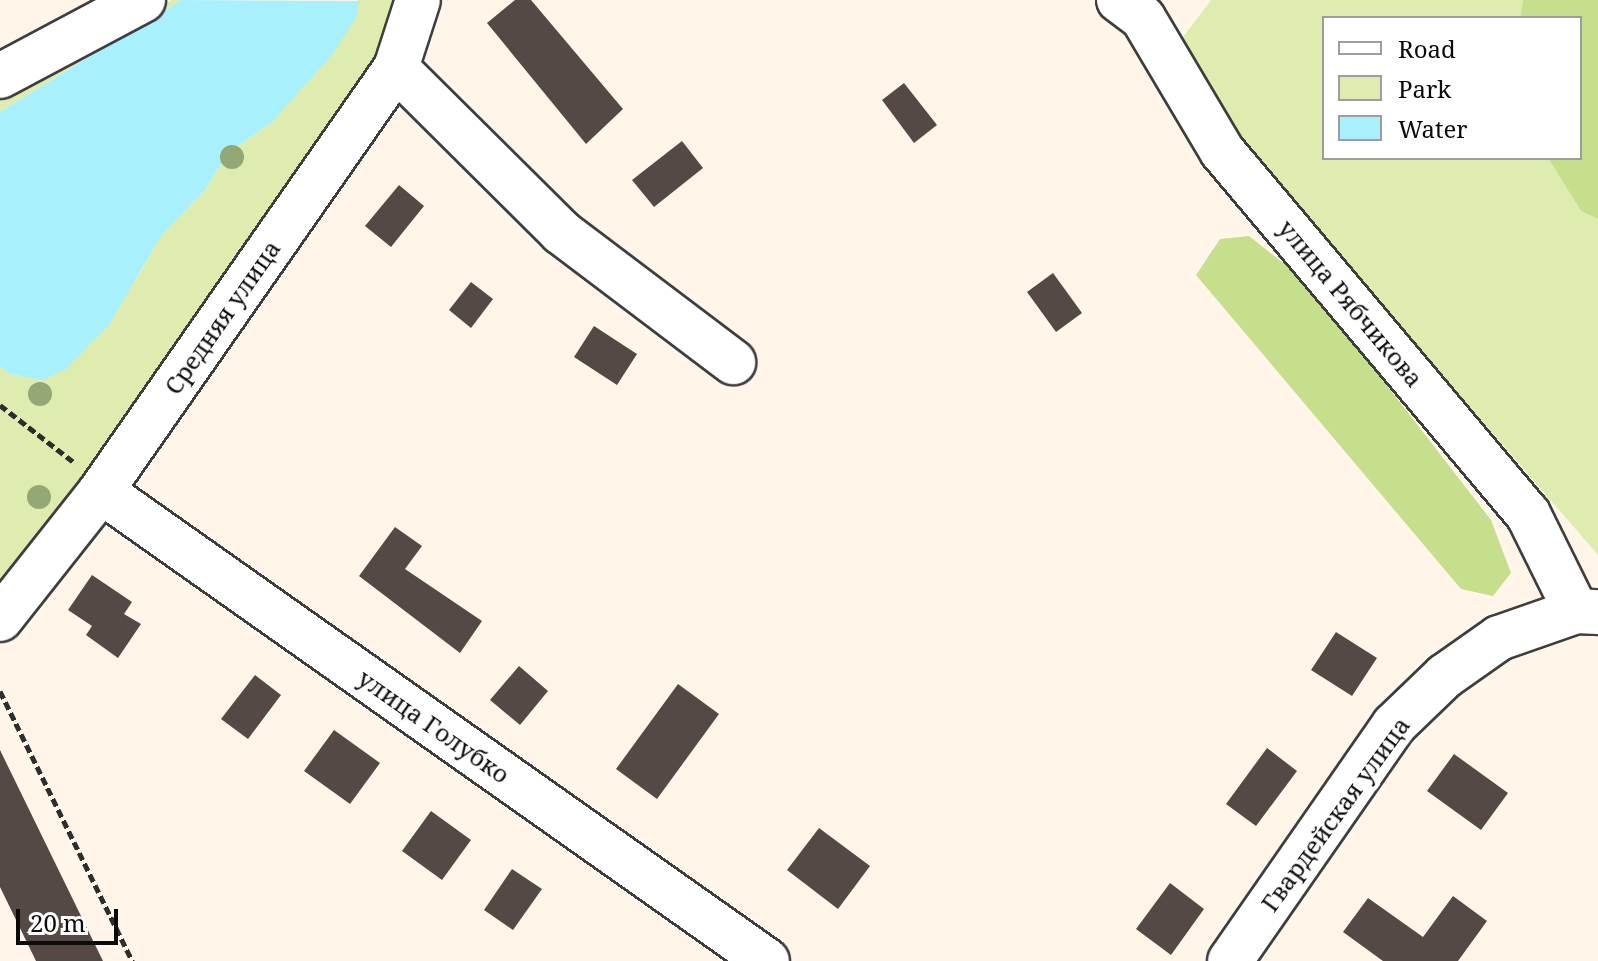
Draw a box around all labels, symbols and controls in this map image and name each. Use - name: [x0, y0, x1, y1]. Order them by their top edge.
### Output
- legend: [1322, 16, 1582, 160]
- text: Road: [1398, 32, 1456, 65]
- text: Park: [1398, 72, 1451, 105]
- text: Water: [1398, 112, 1468, 145]
- street label: улица Рябчикова: [1273, 214, 1429, 392]
- street label: Средняя улица: [158, 234, 286, 400]
- street label: улица Голубко: [353, 663, 515, 789]
- street label: Гвардейская улица: [1255, 711, 1415, 917]
- scale bar: [20, 893, 122, 943]
- text: 20 m: [30, 906, 86, 939]

